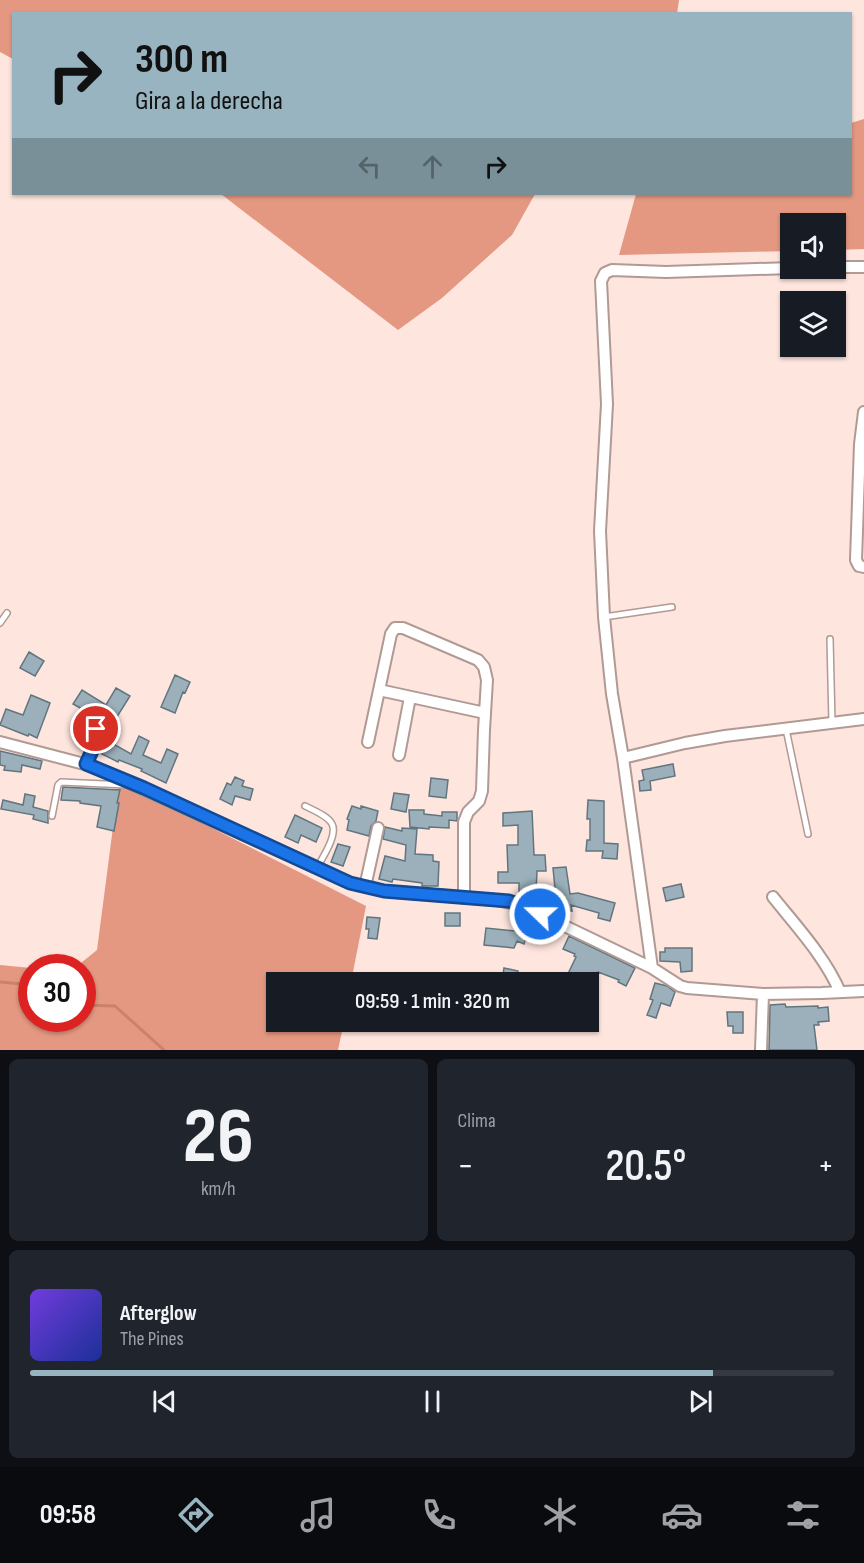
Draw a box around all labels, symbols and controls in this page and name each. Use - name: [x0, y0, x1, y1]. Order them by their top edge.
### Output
- text: 300 m: [135, 34, 228, 85]
- icon: right: [36, 36, 114, 114]
- text: Gira a la derecha: [135, 85, 283, 117]
- icon: left: [353, 150, 386, 183]
- icon: ahead: [416, 150, 449, 183]
- icon: right: [479, 150, 512, 183]
- map controls: [780, 213, 846, 357]
- button: sound: [780, 213, 846, 279]
- button: layers: [780, 291, 846, 357]
- pin: [70, 703, 121, 754]
- icon: arrive: [79, 712, 112, 745]
- position arrow: [508, 882, 572, 946]
- speed limit sign: 30: [18, 954, 96, 1032]
- text: 09:59 · 1 min · 320 m: [355, 988, 510, 1015]
- text: 26: [183, 1091, 254, 1184]
- text: Clima: [458, 1109, 496, 1133]
- text: 20.5°: [605, 1139, 686, 1194]
- text: −: [458, 1146, 474, 1186]
- text: +: [818, 1146, 834, 1186]
- text: km/h: [201, 1177, 236, 1201]
- text: Afterglow: [120, 1300, 197, 1327]
- text: The Pines: [120, 1327, 184, 1351]
- icon: previous: [148, 1385, 181, 1418]
- icon: pause: [416, 1385, 449, 1418]
- icon: next: [684, 1385, 717, 1418]
- icon: directions: [175, 1494, 217, 1536]
- icon: music: [297, 1494, 339, 1536]
- icon: phone: [418, 1494, 460, 1536]
- icon: climate: [539, 1494, 581, 1536]
- icon: car: [661, 1494, 703, 1536]
- icon: filters: [782, 1494, 824, 1536]
- text: 09:58: [40, 1499, 96, 1531]

